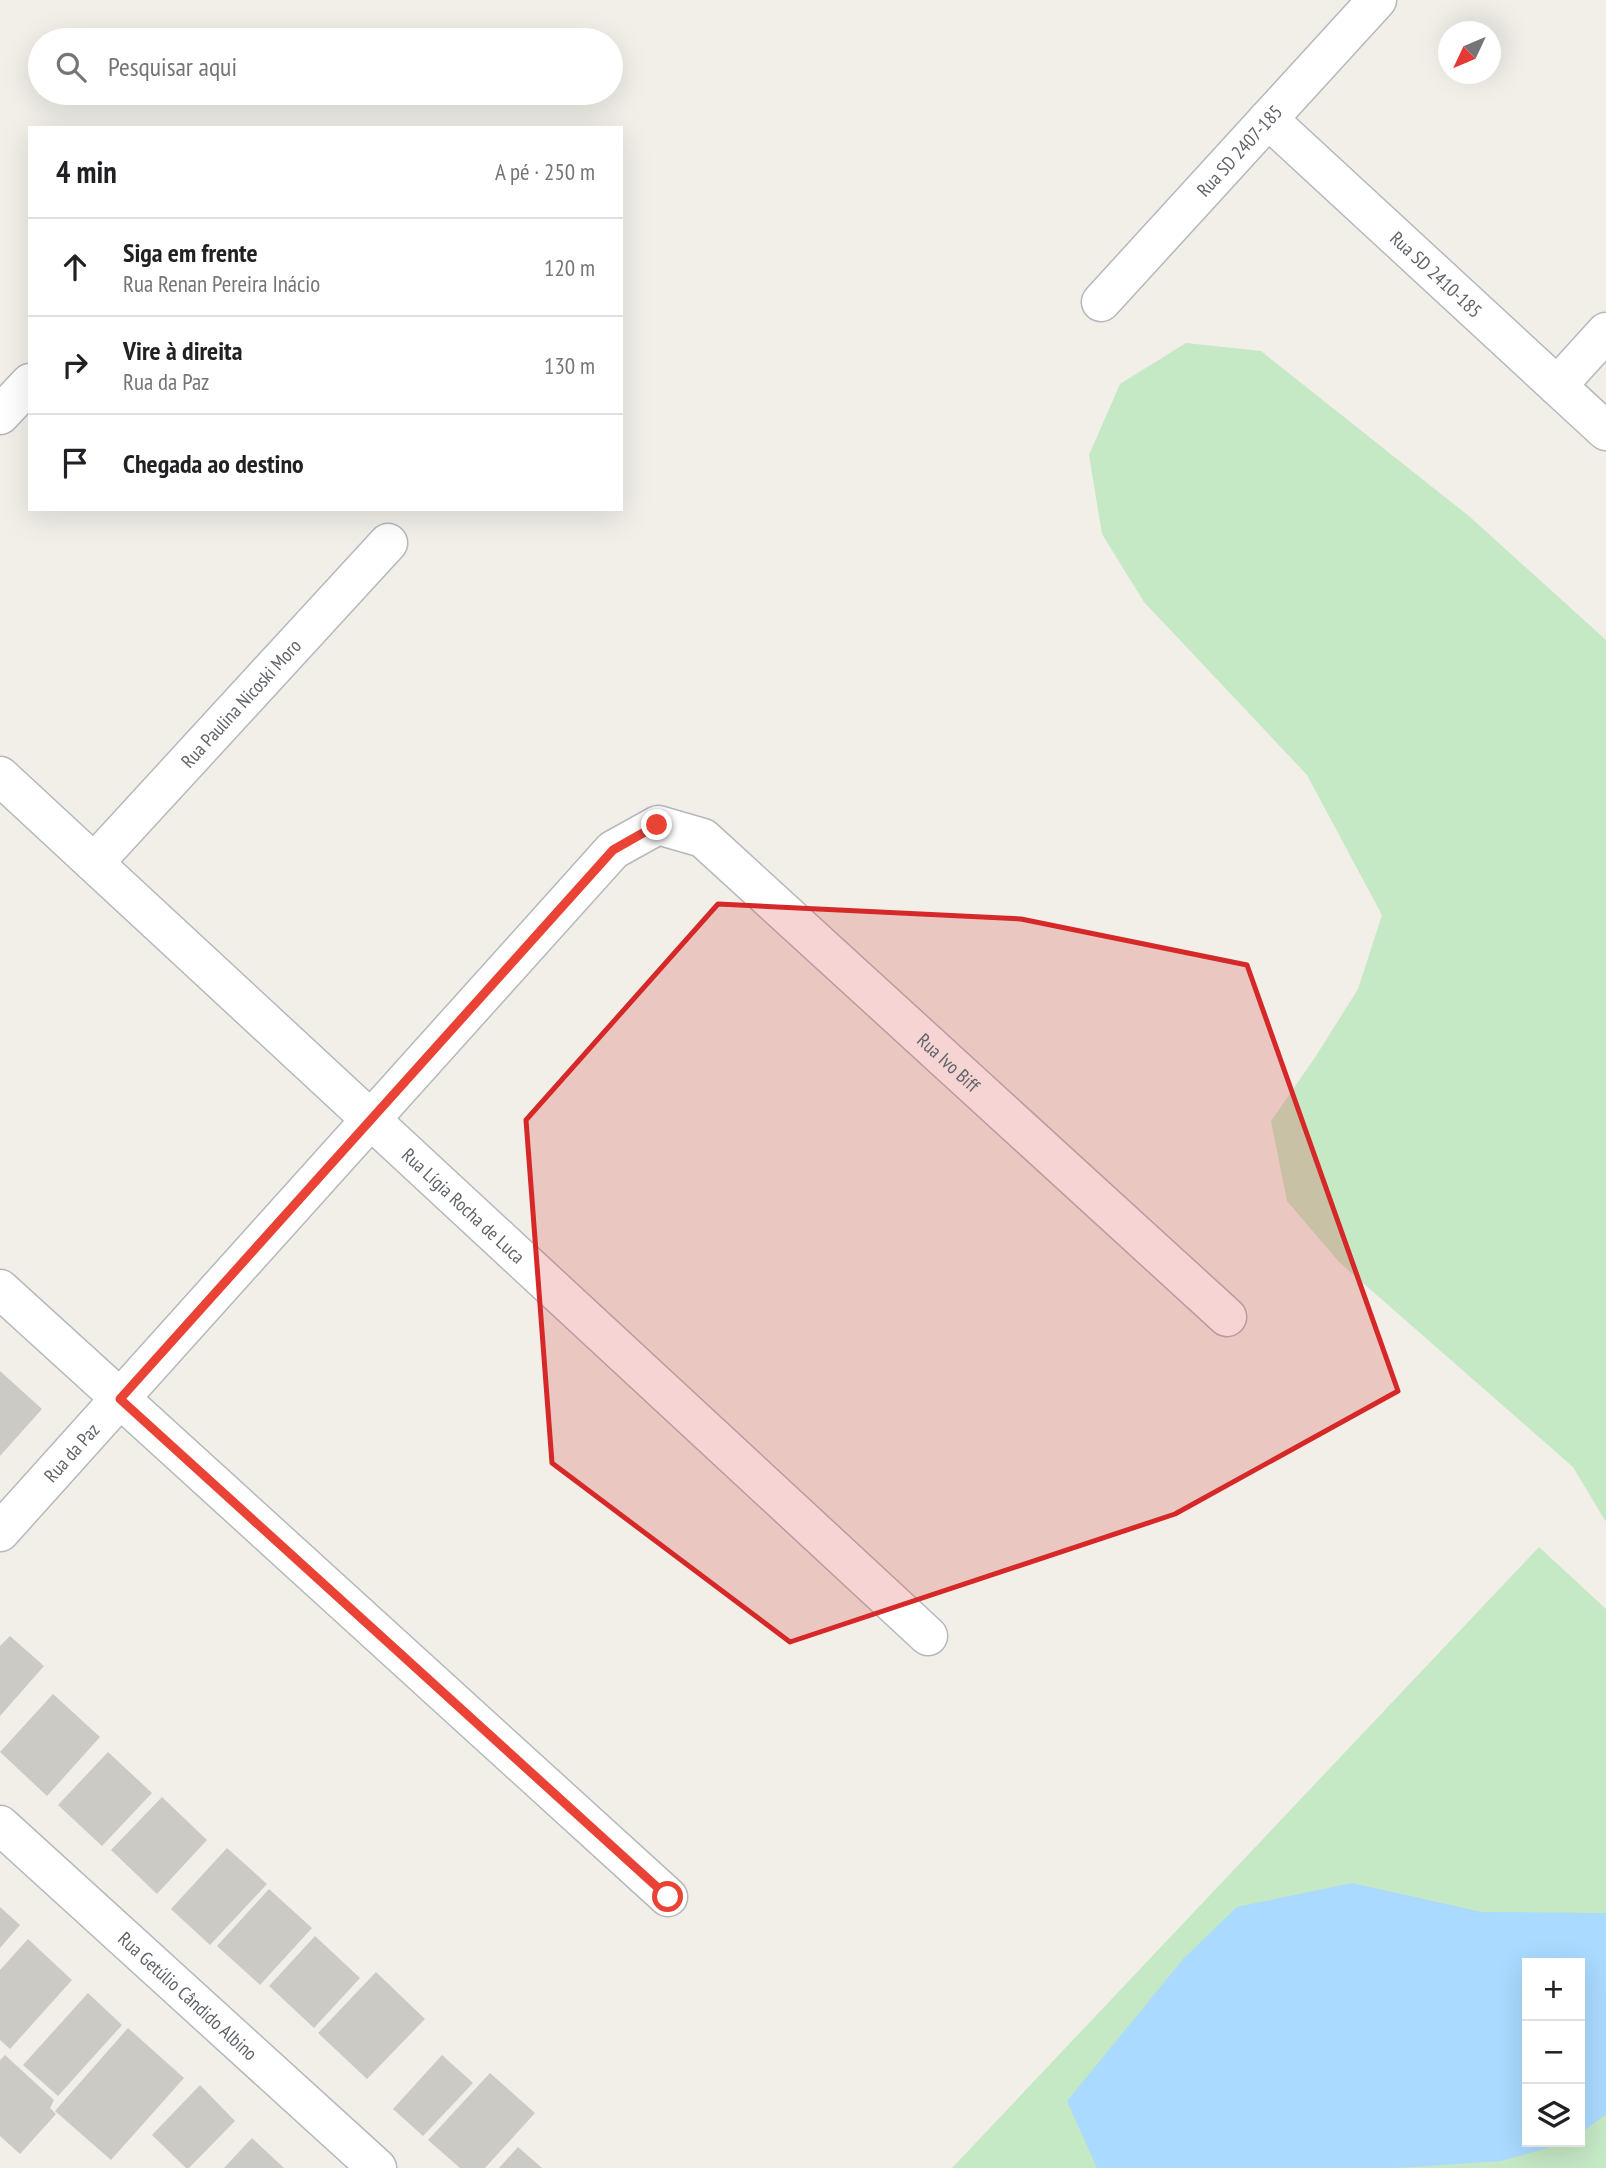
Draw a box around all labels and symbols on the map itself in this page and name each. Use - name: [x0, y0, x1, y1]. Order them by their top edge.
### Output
- north arrow: [1438, 21, 1501, 84]
- street label: Rua SD 2407-185: [1191, 100, 1287, 201]
- street label: Rua SD 2410-185: [1385, 226, 1487, 323]
- street label: Rua Paulina Nicoski Moro: [176, 634, 306, 773]
- route end: [641, 809, 672, 840]
- street label: Rua Ivo Biff: [912, 1028, 985, 1098]
- street label: Rua Lígia Rocha de Luca: [397, 1143, 530, 1268]
- street label: Rua da Paz: [39, 1418, 104, 1487]
- route start: [652, 1881, 683, 1912]
- street label: Rua Getúlio Cândido Albino: [113, 1927, 262, 2065]

